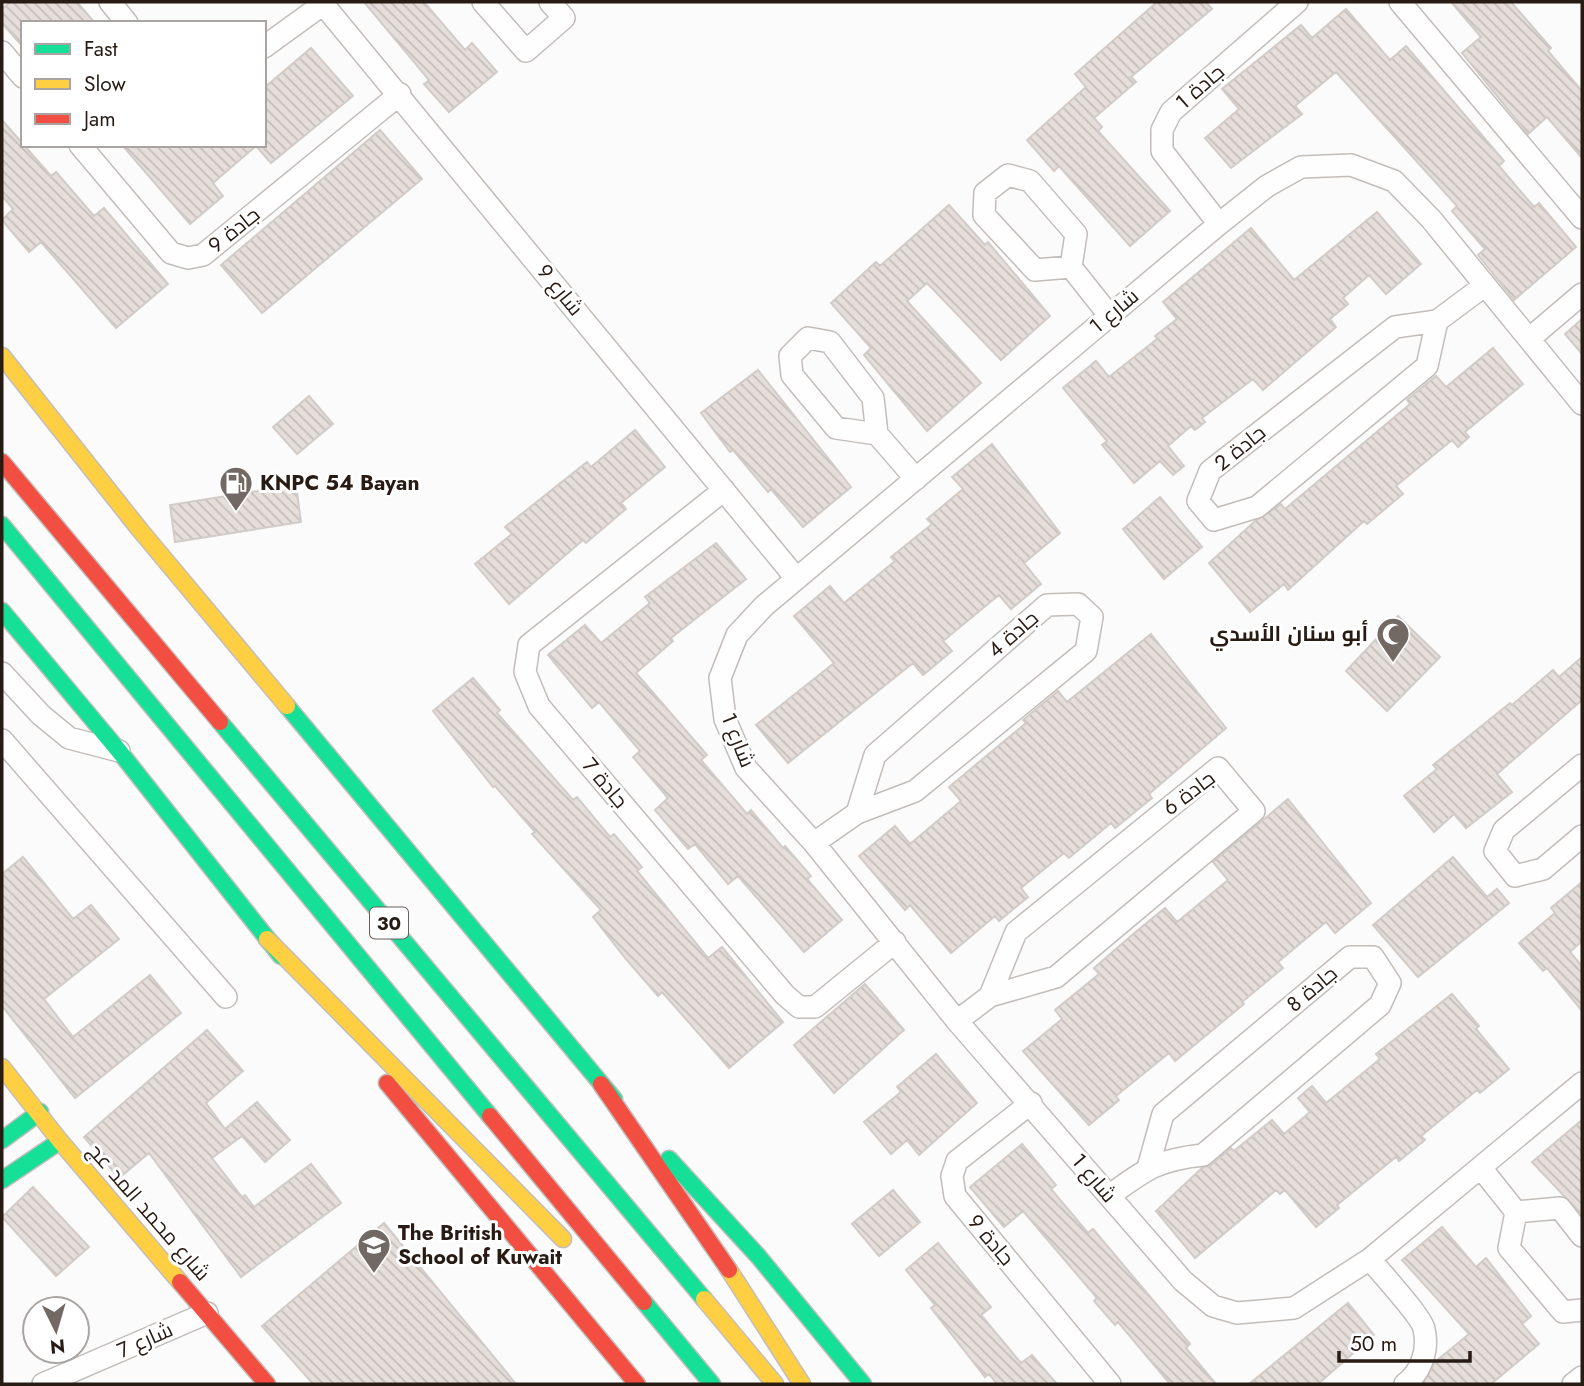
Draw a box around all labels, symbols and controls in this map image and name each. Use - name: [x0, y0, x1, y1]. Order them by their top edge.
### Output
- legend: [21, 21, 266, 147]
- text: Fast: [84, 34, 117, 64]
- street label: جادة 1: [1169, 57, 1231, 117]
- text: Slow: [84, 69, 126, 99]
- text: Jam: [81, 104, 116, 134]
- street label: جادة 9: [202, 200, 266, 260]
- street label: شارع 9: [530, 258, 590, 322]
- street label: شارع 1: [1083, 281, 1145, 341]
- street label: جادة 2: [1208, 418, 1272, 478]
- fuel station icon: KNPC 54 Bayan: [217, 464, 255, 513]
- place label: KNPC 54 Bayan: [260, 468, 419, 498]
- street label: جادة 4: [981, 603, 1045, 665]
- mosque icon: أبو سنان الأسدي: [1374, 615, 1412, 664]
- place label: أبو سنان الأسدي: [1210, 619, 1368, 651]
- street label: شارع 1: [714, 708, 762, 772]
- street label: جادة 7: [575, 751, 635, 815]
- street label: جادة 6: [1157, 763, 1221, 823]
- road number: 30: [370, 908, 408, 939]
- street label: جادة 8: [1280, 959, 1344, 1019]
- street label: شارع محمد المد عج: [81, 1137, 217, 1287]
- street label: شارع 1: [1064, 1147, 1124, 1209]
- street label: جادة 9: [961, 1208, 1021, 1272]
- place label: The British School of Kuwait: [398, 1218, 562, 1272]
- school or university icon: The British School of Kuwait: [355, 1226, 393, 1275]
- north arrow: [21, 1295, 91, 1365]
- street label: شارع 7: [112, 1314, 178, 1366]
- scale bar: [1339, 1320, 1470, 1364]
- text: 50 m: [1350, 1329, 1397, 1359]
- text: N: [49, 1332, 66, 1361]

